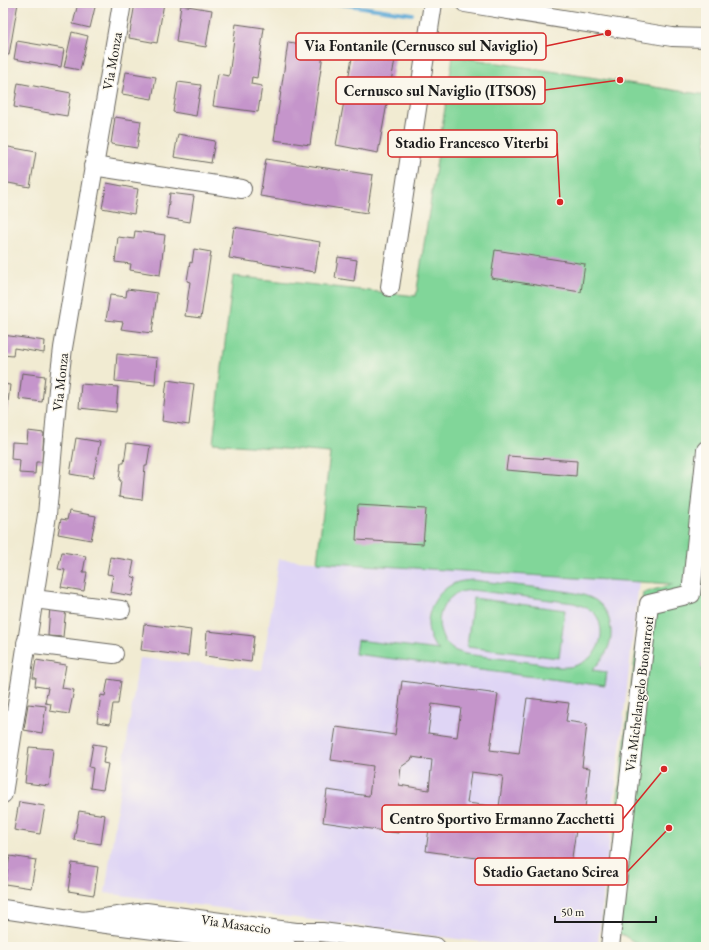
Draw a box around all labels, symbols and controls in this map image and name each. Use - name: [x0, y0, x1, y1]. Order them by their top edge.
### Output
- street label: Via Monza: [98, 30, 126, 91]
- callout: Via Fontanile (Cernusco sul Naviglio): [296, 33, 546, 60]
- text: Via Fontanile (Cernusco sul Naviglio): [304, 36, 538, 55]
- callout: Cernusco sul Naviglio (ITSOS): [336, 77, 545, 104]
- text: Cernusco sul Naviglio (ITSOS): [344, 81, 537, 100]
- callout: Stadio Francesco Viterbi: [388, 130, 557, 157]
- text: Stadio Francesco Viterbi: [396, 133, 549, 152]
- street label: Via Monza: [48, 352, 72, 412]
- street label: Via Michelangelo Buonarroti: [621, 615, 658, 772]
- callout: Centro Sportivo Ermanno Zacchetti: [382, 805, 623, 832]
- text: Centro Sportivo Ermanno Zacchetti: [389, 809, 615, 828]
- callout: Stadio Gaetano Scirea: [475, 858, 627, 885]
- text: Stadio Gaetano Scirea: [483, 862, 619, 881]
- scale bar: [555, 898, 656, 924]
- text: 50 m: [561, 904, 585, 920]
- street label: Via Masaccio: [200, 910, 272, 938]

